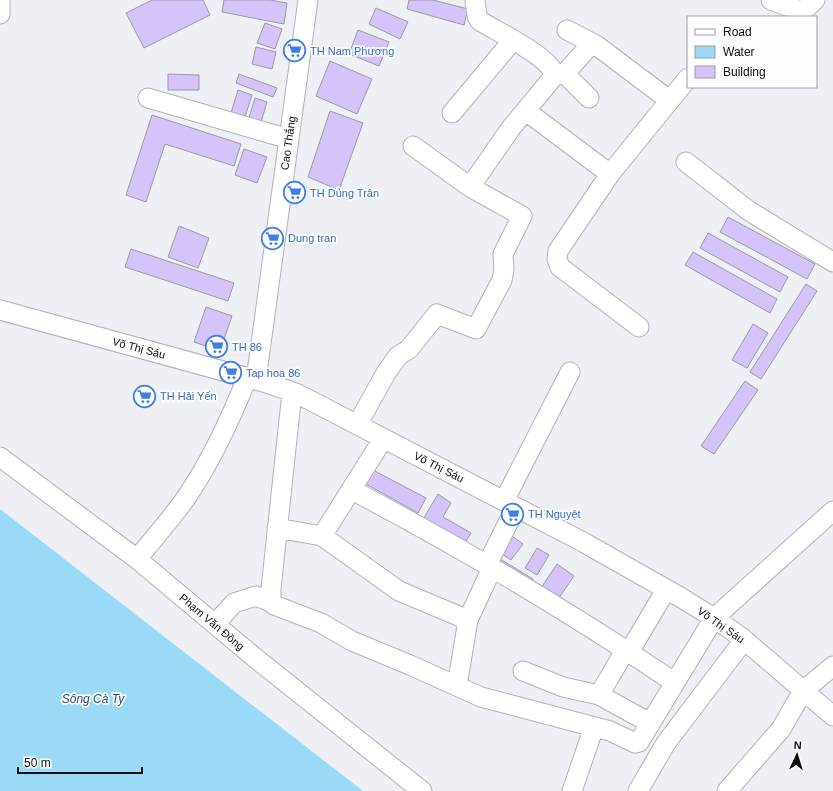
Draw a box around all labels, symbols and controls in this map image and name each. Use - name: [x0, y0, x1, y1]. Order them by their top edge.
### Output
- legend: [687, 16, 817, 88]
- text: Road: [723, 25, 752, 39]
- supermarket icon: TH Nam Phương: [281, 38, 307, 64]
- place label: TH Nam Phương: [310, 45, 394, 57]
- text: Water: [723, 45, 755, 59]
- text: Building: [723, 65, 766, 79]
- street label: Cao Thắng: [278, 115, 298, 171]
- supermarket icon: TH Dủng Trân: [281, 180, 307, 206]
- place label: TH Dủng Trân: [310, 187, 379, 199]
- supermarket icon: Dung tran: [260, 225, 286, 251]
- place label: Dung tran: [288, 232, 336, 244]
- supermarket icon: TH 86: [204, 334, 230, 360]
- street label: Võ Thị Sáu: [111, 335, 167, 361]
- place label: TH 86: [232, 341, 262, 353]
- supermarket icon: Tap hoa 86: [218, 360, 244, 386]
- place label: Tap hoa 86: [246, 367, 300, 379]
- supermarket icon: TH Hải Yến: [131, 383, 157, 409]
- place label: TH Hải Yến: [160, 390, 217, 402]
- street label: Võ Thị Sáu: [412, 449, 466, 485]
- supermarket icon: TH Nguyệt: [499, 501, 525, 527]
- place label: TH Nguyệt: [528, 508, 581, 520]
- street label: Phạm Văn Đồng: [177, 591, 247, 653]
- street label: Võ Thị Sáu: [695, 605, 747, 645]
- water label: Sông Cà Ty: [62, 692, 125, 706]
- north arrow: [777, 735, 817, 775]
- text: N: [793, 739, 802, 751]
- scale bar: [18, 749, 142, 775]
- text: 50 m: [24, 756, 51, 770]

